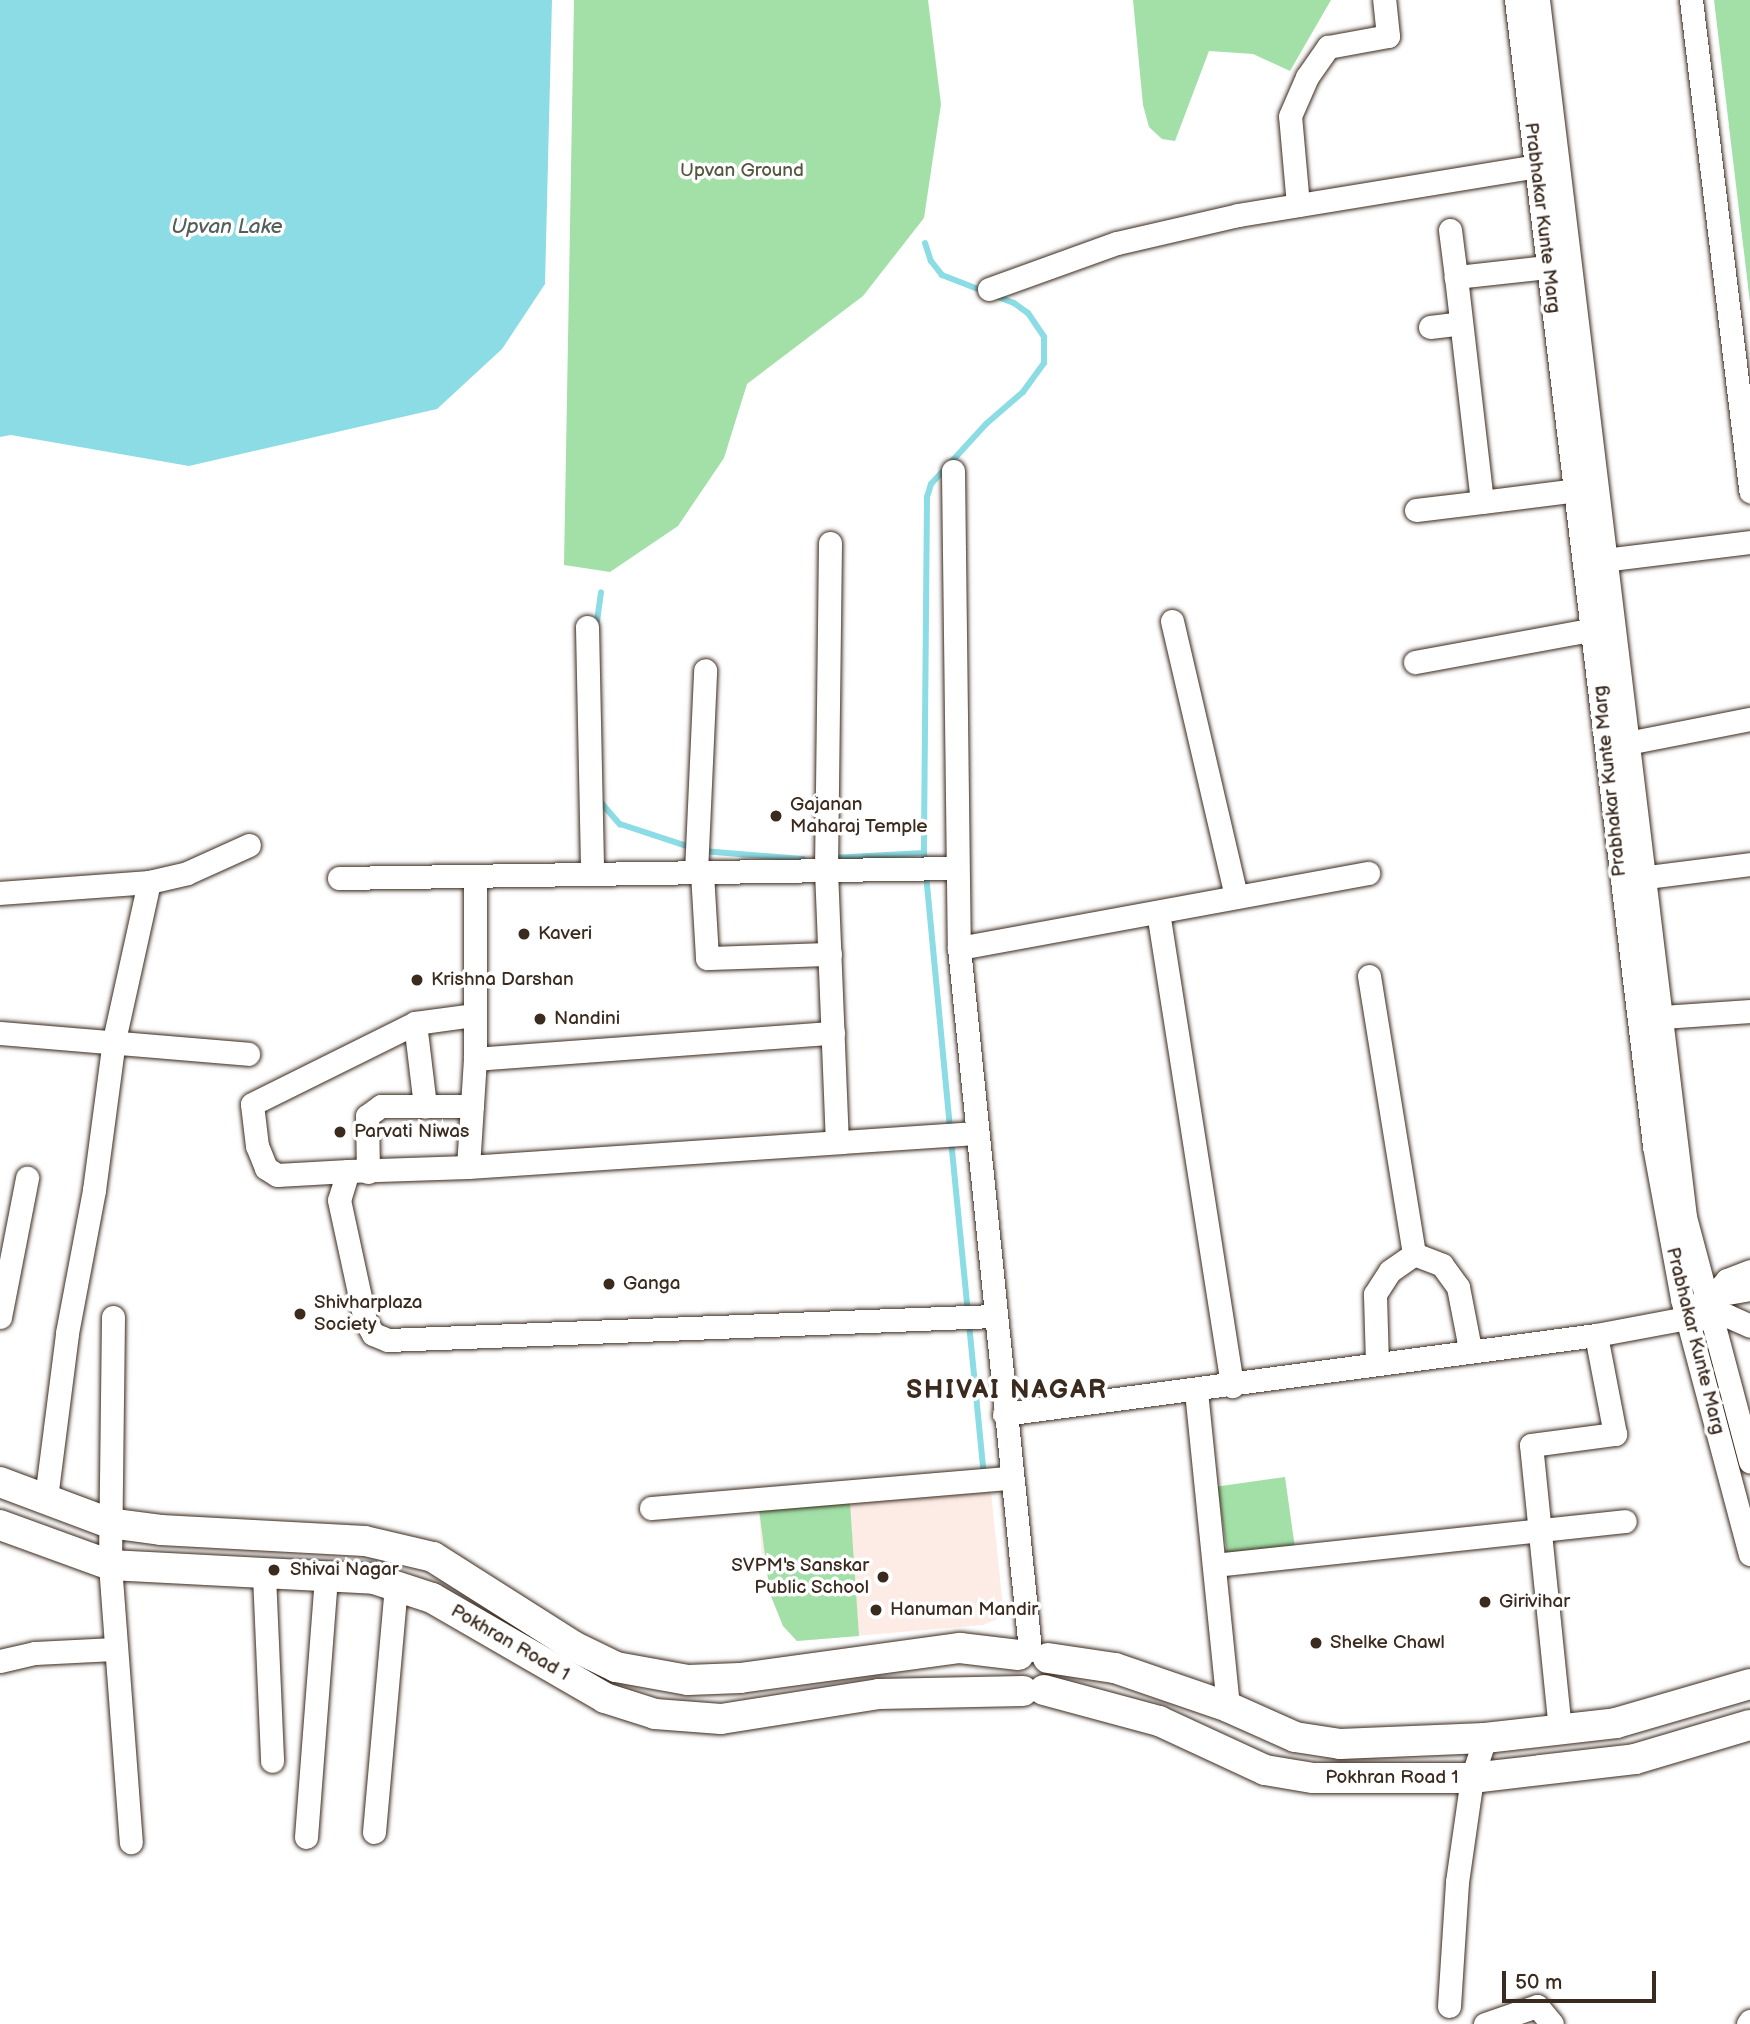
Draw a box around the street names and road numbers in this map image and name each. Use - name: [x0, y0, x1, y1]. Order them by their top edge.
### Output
- street label: Prabhakar Kunte Marg: [1519, 121, 1565, 315]
- street label: Prabhakar Kunte Marg: [1589, 684, 1631, 878]
- street label: Prabhakar Kunte Marg: [1661, 1245, 1729, 1437]
- street label: Pokhran Road 1: [447, 1600, 573, 1686]
- street label: Pokhran Road 1: [1325, 1767, 1459, 1789]

